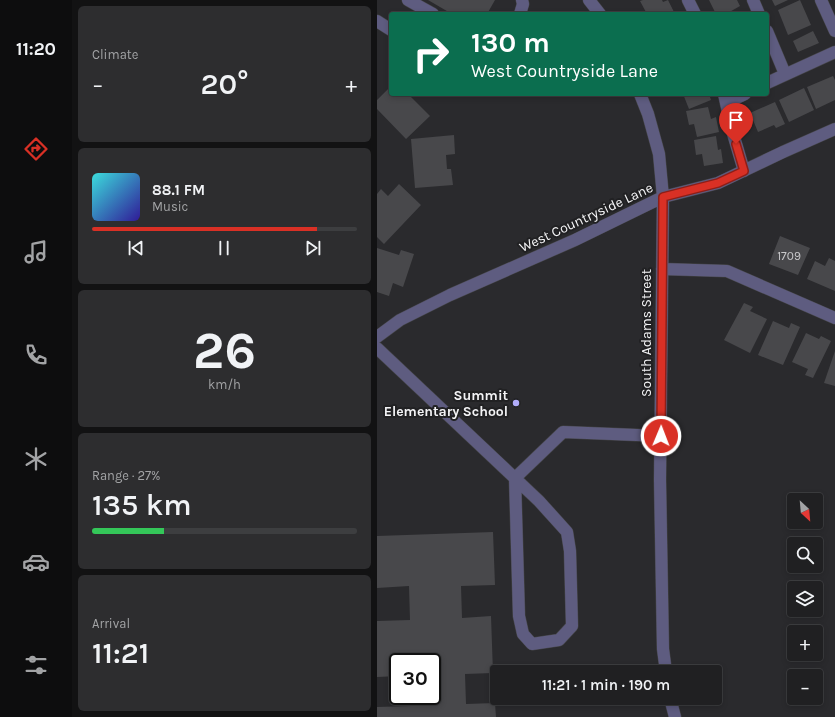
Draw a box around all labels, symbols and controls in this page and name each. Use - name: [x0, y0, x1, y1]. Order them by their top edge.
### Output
- text: 130 m: [471, 26, 550, 59]
- icon: right: [405, 28, 457, 80]
- text: 11:20: [16, 38, 56, 60]
- text: Climate: [92, 47, 138, 62]
- text: West Countryside Lane: [471, 60, 658, 82]
- text: 20°: [201, 66, 248, 102]
- text: −: [92, 72, 104, 98]
- text: +: [345, 72, 357, 98]
- pin: [719, 103, 753, 144]
- icon: arrive: [725, 109, 747, 131]
- icon: directions: [22, 135, 50, 163]
- street label: West Countryside Lane: [517, 179, 656, 256]
- text: 88.1 FM: [152, 181, 205, 199]
- text: Music: [152, 199, 188, 214]
- icon: previous: [125, 237, 147, 259]
- icon: pause: [213, 237, 235, 259]
- icon: next: [302, 237, 324, 259]
- icon: music: [22, 238, 50, 266]
- house number: 1709: [777, 249, 801, 263]
- street label: South Adams Street: [638, 269, 655, 397]
- text: 26: [193, 320, 256, 381]
- icon: phone: [22, 341, 50, 369]
- text: km/h: [208, 377, 241, 392]
- place label: Summit Elementary School: [384, 387, 508, 420]
- marker: Summit Elementary School: [511, 398, 521, 408]
- position arrow: [640, 415, 682, 457]
- icon: climate: [22, 445, 50, 473]
- text: Range · 27%: [92, 468, 161, 483]
- text: 135 km: [92, 487, 192, 523]
- north arrow: [787, 493, 823, 529]
- map controls: [787, 493, 823, 705]
- button: search: [787, 537, 823, 573]
- icon: car: [22, 548, 50, 576]
- button: layers: [787, 581, 823, 617]
- text: Arrival: [92, 616, 130, 631]
- button: +: [787, 625, 823, 661]
- text: 11:21: [92, 635, 149, 671]
- icon: filters: [22, 651, 50, 679]
- speed limit sign: 30: [389, 653, 441, 705]
- button: −: [787, 669, 823, 705]
- text: 11:21 · 1 min · 190 m: [542, 676, 670, 694]

